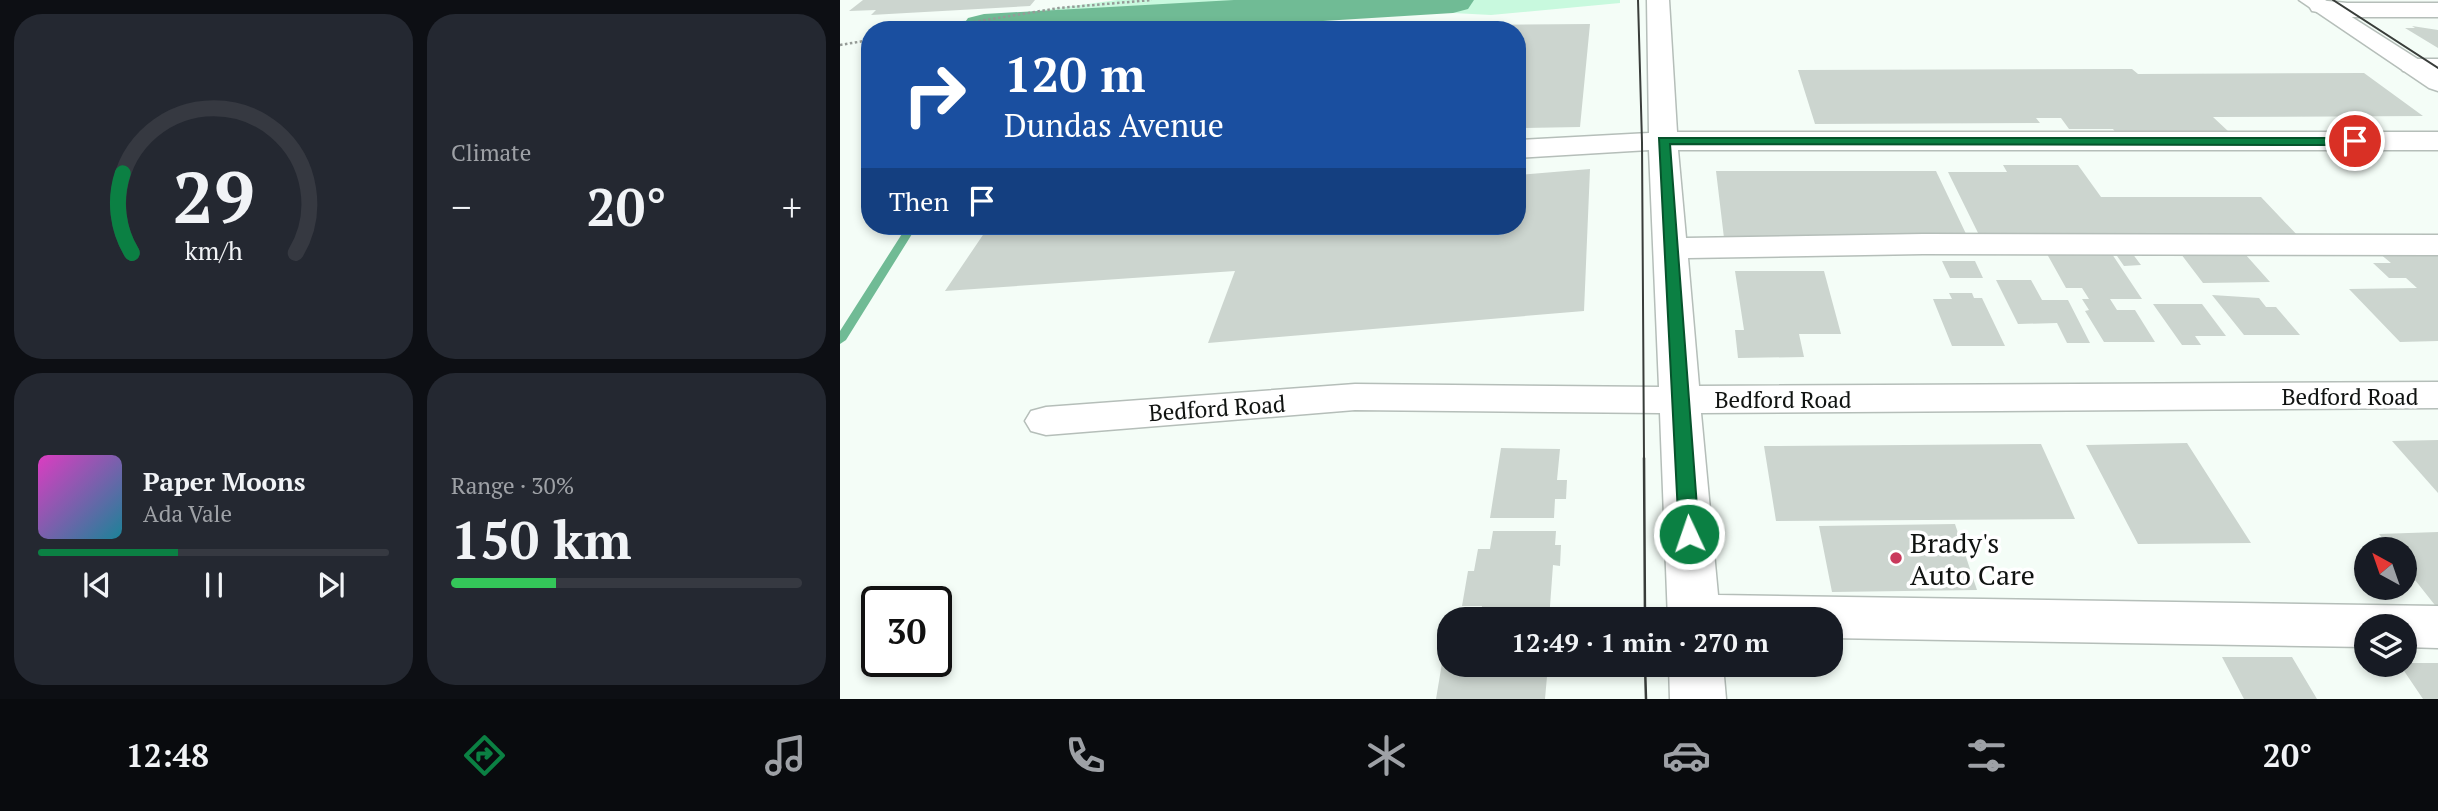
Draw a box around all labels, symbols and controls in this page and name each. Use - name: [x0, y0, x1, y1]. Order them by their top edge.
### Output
- text: 120 m: [1004, 41, 1146, 106]
- icon: right: [889, 49, 980, 140]
- text: Dundas Avenue: [1004, 104, 1224, 146]
- pin: [2325, 111, 2385, 171]
- icon: arrive: [2336, 122, 2374, 160]
- text: Climate: [451, 137, 531, 168]
- text: 29: [172, 147, 255, 244]
- text: 20°: [586, 172, 667, 241]
- text: −: [451, 182, 471, 232]
- text: +: [782, 182, 802, 232]
- icon: arrive: [963, 182, 1001, 220]
- text: Then: [889, 184, 949, 218]
- text: km/h: [185, 233, 243, 266]
- street label: Bedford Road: [2281, 381, 2419, 412]
- street label: Bedford Road: [1714, 384, 1852, 415]
- street label: Bedford Road: [1148, 388, 1287, 428]
- text: Paper Moons: [143, 464, 306, 498]
- text: Range · 30%: [451, 470, 574, 501]
- position arrow: [1652, 497, 1726, 571]
- text: Ada Vale: [143, 498, 232, 529]
- text: 150 km: [451, 505, 632, 574]
- place label: Brady's Auto Care: [1910, 524, 2035, 593]
- north arrow: [2354, 537, 2417, 600]
- map controls: [2354, 537, 2417, 677]
- marker: Brady's Auto Care: [1888, 550, 1904, 566]
- icon: previous: [78, 566, 116, 604]
- icon: pause: [195, 566, 233, 604]
- icon: next: [312, 566, 350, 604]
- speed limit sign: 30: [861, 586, 952, 677]
- button: layers: [2354, 614, 2417, 677]
- text: 12:49 · 1 min · 270 m: [1511, 625, 1769, 659]
- icon: directions: [460, 731, 509, 780]
- icon: music: [761, 731, 810, 780]
- icon: phone: [1061, 731, 1110, 780]
- icon: climate: [1362, 731, 1411, 780]
- icon: car: [1662, 731, 1711, 780]
- icon: filters: [1962, 731, 2011, 780]
- text: 12:48: [126, 734, 209, 776]
- text: 20°: [2263, 734, 2312, 776]

